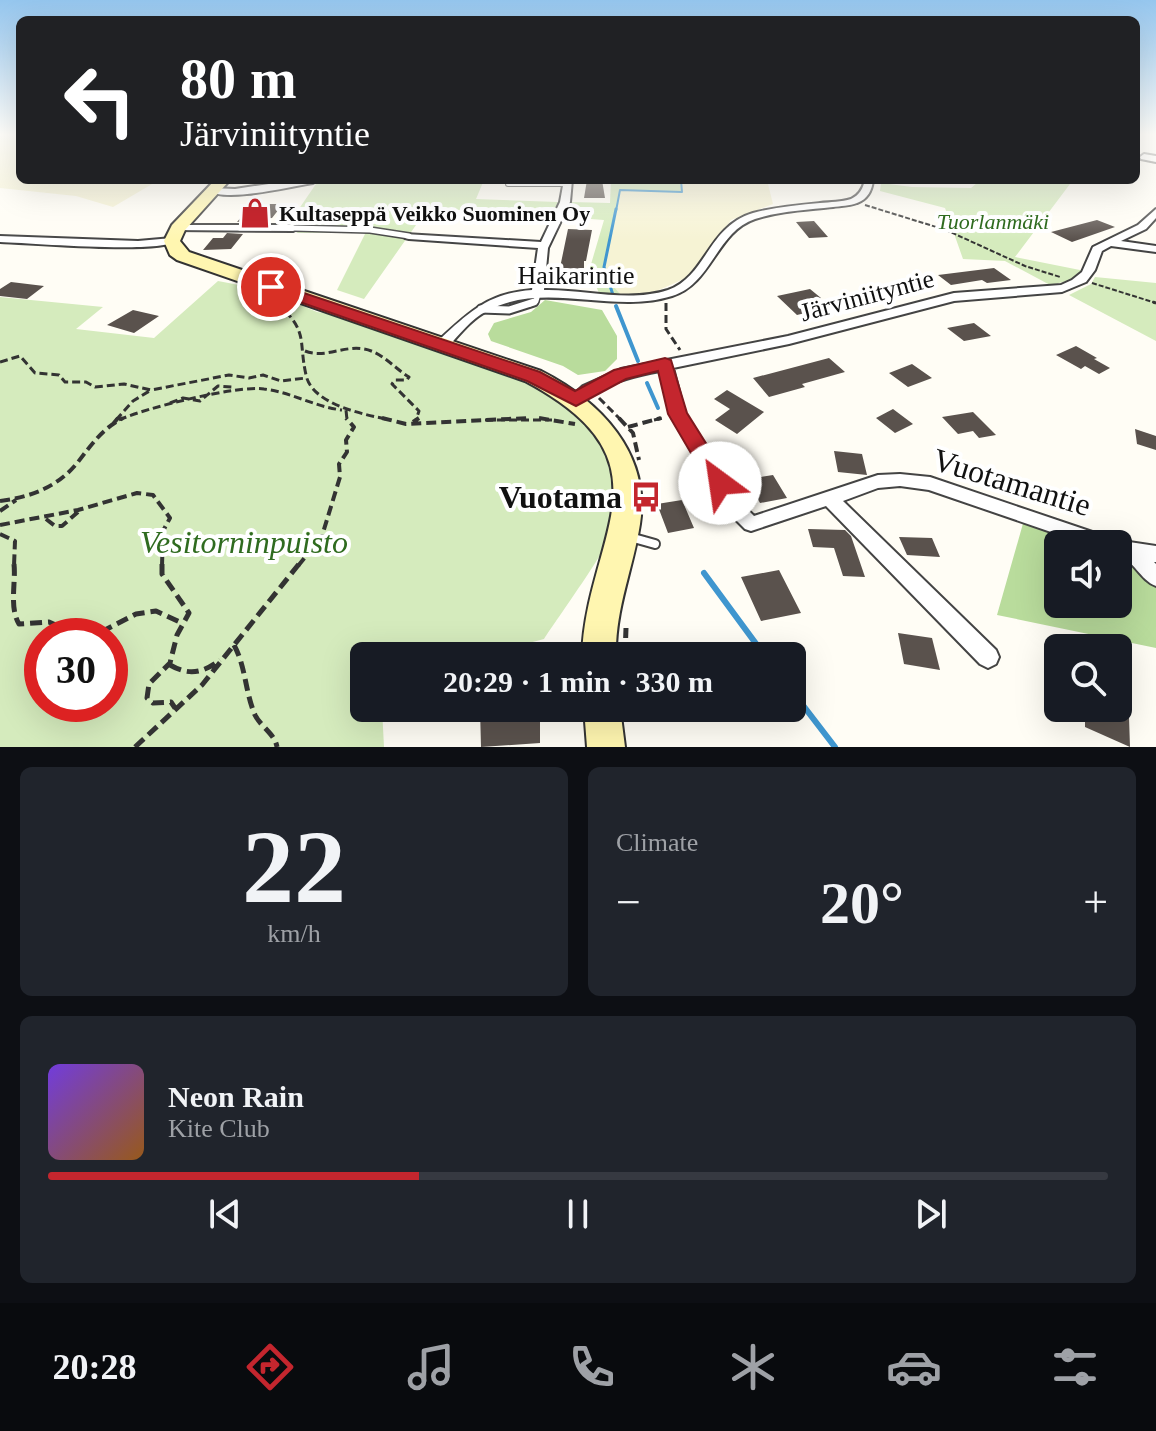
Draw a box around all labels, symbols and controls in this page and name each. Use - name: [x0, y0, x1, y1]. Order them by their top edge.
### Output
- icon: left: [48, 48, 152, 152]
- text: 80 m: [180, 48, 297, 110]
- text: Järviniityntie: [180, 114, 370, 154]
- shop icon: Kultaseppä Veikko Suominen Oy: [238, 196, 272, 230]
- place label: Kultaseppä Veikko Suominen Oy: [279, 201, 590, 226]
- park label: Tuorlanmäki: [937, 209, 1049, 234]
- pin: [237, 253, 305, 321]
- street label: Haikarintie: [518, 261, 634, 290]
- street label: Järviniityntie: [797, 264, 937, 327]
- icon: arrive: [249, 265, 293, 309]
- position arrow: [678, 441, 762, 525]
- street label: Vuotamantie: [929, 441, 1095, 523]
- place label: Vuotama: [499, 479, 622, 515]
- bus stop icon: Vuotama: [629, 480, 663, 514]
- park label: Vesitorninpuisto: [140, 524, 348, 560]
- map controls: [1044, 530, 1132, 722]
- button: sound: [1044, 530, 1132, 618]
- speed limit sign: 30: [24, 618, 128, 722]
- button: search: [1044, 634, 1132, 722]
- text: 20:29 · 1 min · 330 m: [443, 665, 713, 698]
- text: 22: [242, 809, 346, 924]
- text: Climate: [616, 828, 698, 857]
- text: 20°: [820, 870, 904, 936]
- text: −: [616, 878, 641, 927]
- text: +: [1083, 878, 1108, 927]
- text: km/h: [267, 919, 321, 948]
- text: Neon Rain: [168, 1080, 304, 1113]
- text: Kite Club: [168, 1114, 270, 1143]
- icon: previous: [203, 1192, 247, 1236]
- icon: pause: [556, 1192, 600, 1236]
- icon: next: [909, 1192, 953, 1236]
- icon: directions: [242, 1339, 298, 1395]
- icon: music: [403, 1339, 459, 1395]
- icon: phone: [564, 1339, 620, 1395]
- icon: climate: [725, 1339, 781, 1395]
- icon: car: [886, 1339, 942, 1395]
- icon: filters: [1047, 1339, 1103, 1395]
- text: 20:28: [53, 1347, 137, 1387]

